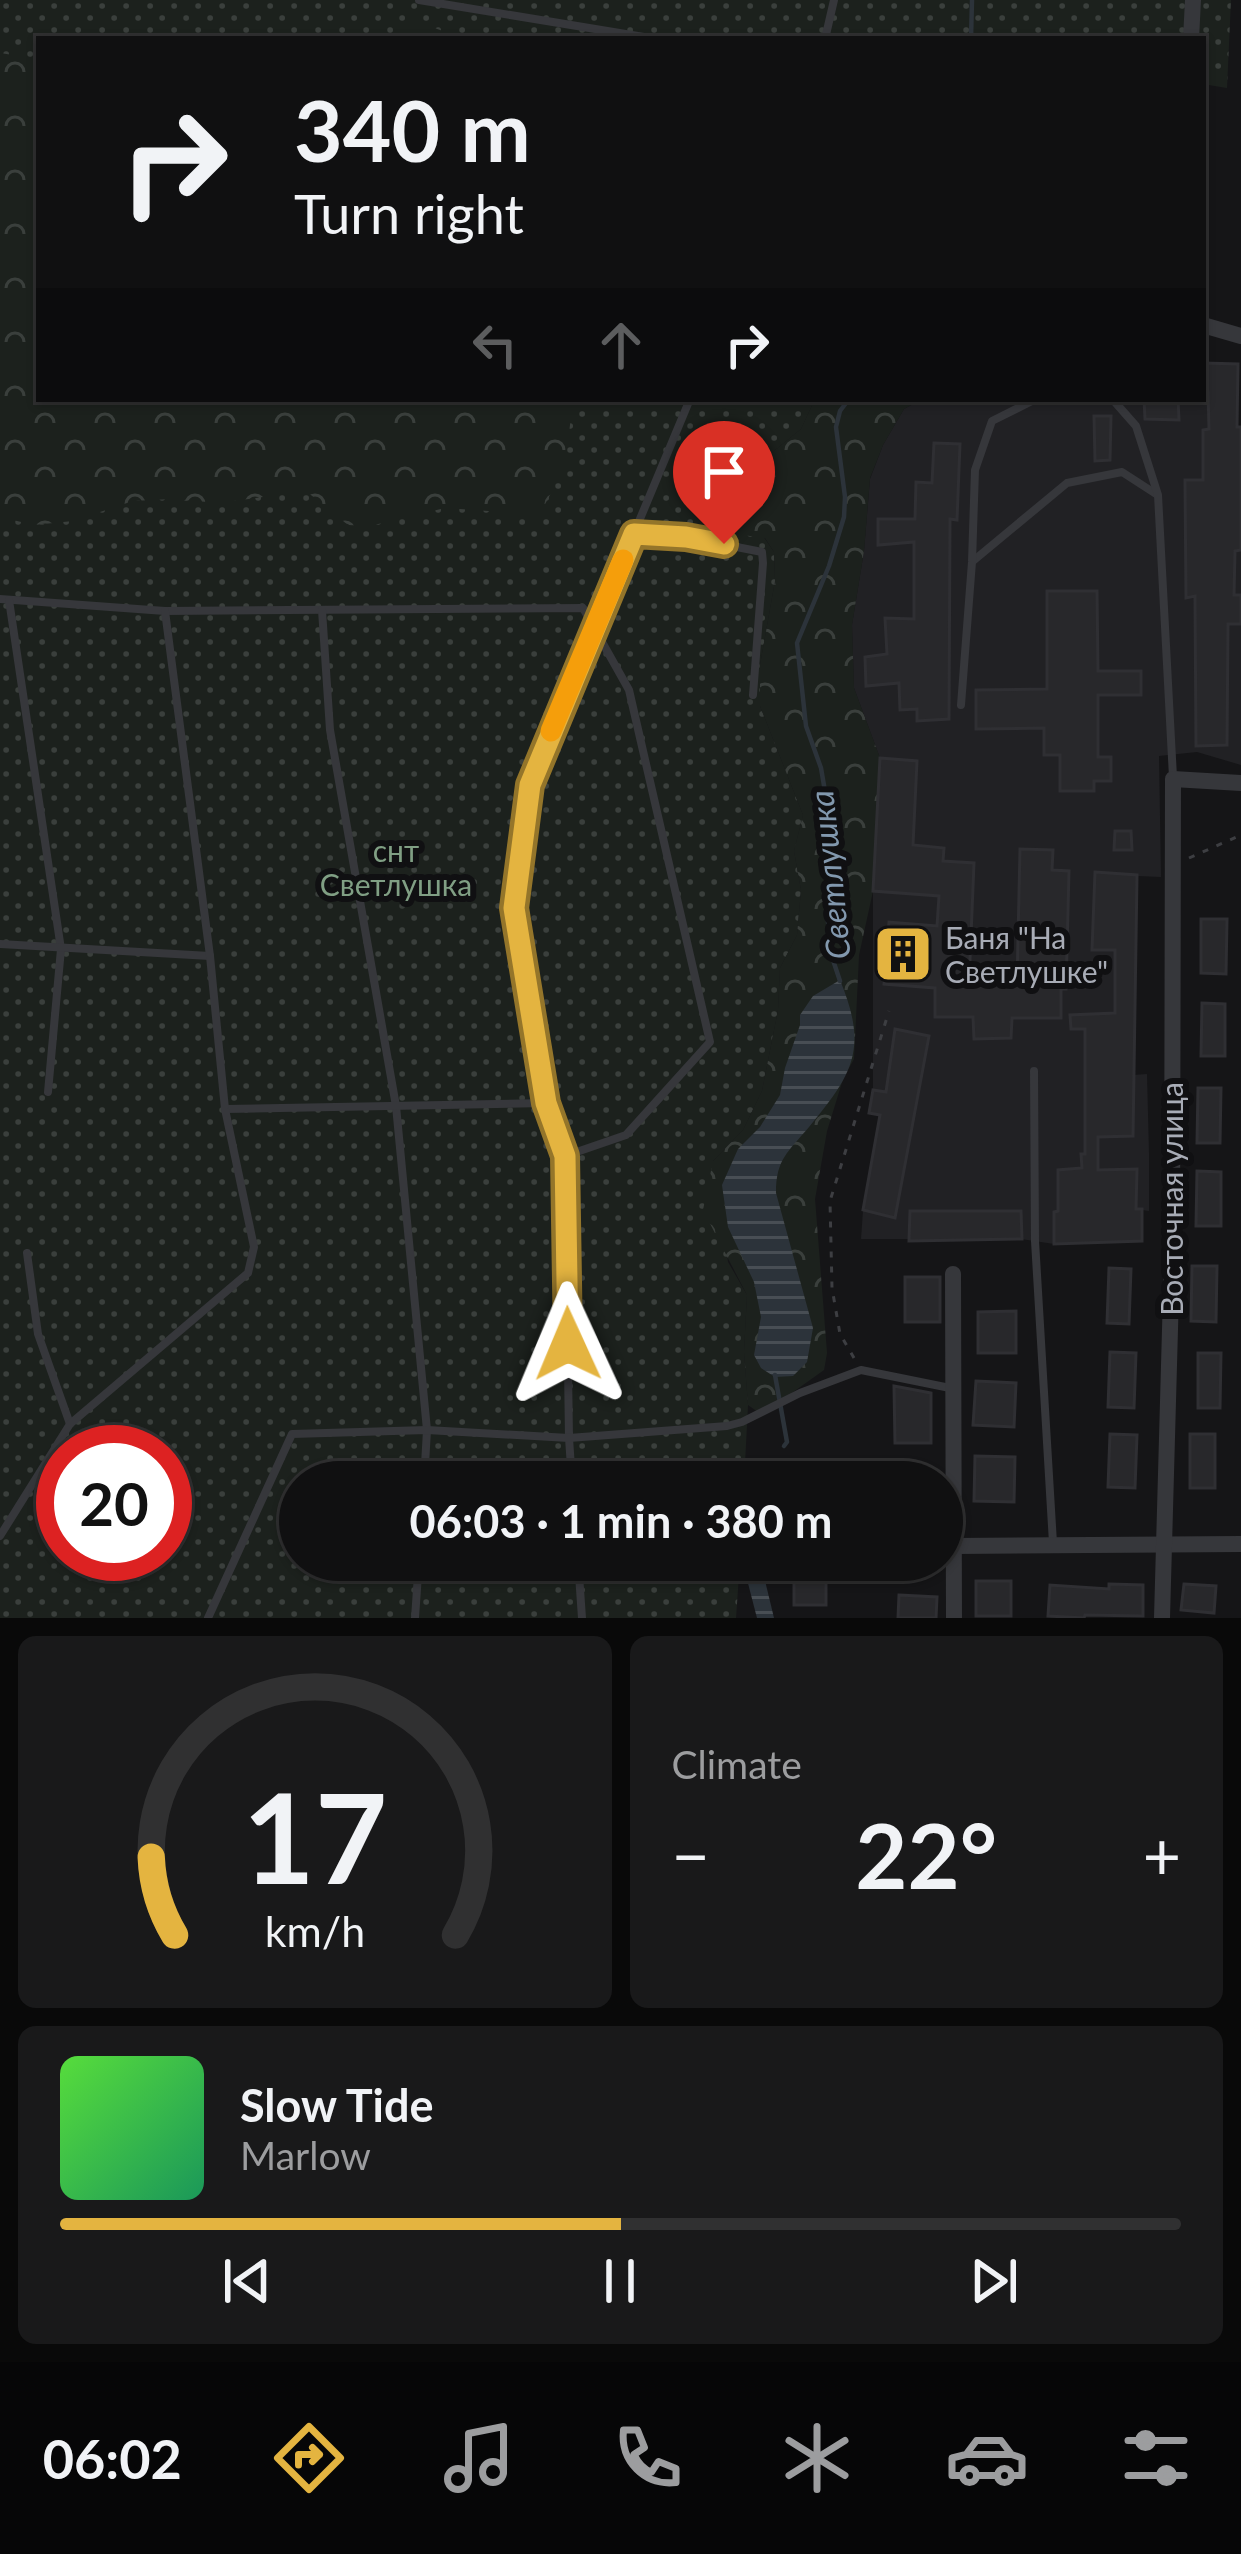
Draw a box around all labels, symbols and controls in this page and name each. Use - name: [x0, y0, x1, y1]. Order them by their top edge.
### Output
- text: 340 m: [294, 79, 531, 180]
- icon: right: [96, 84, 252, 240]
- text: Turn right: [294, 181, 524, 246]
- icon: left: [462, 312, 528, 378]
- icon: ahead: [588, 312, 654, 378]
- icon: right: [714, 312, 780, 378]
- pin: [673, 421, 775, 544]
- icon: arrive: [691, 439, 757, 505]
- water label: Светлушка: [800, 789, 858, 961]
- park label: снт Светлушка: [320, 832, 472, 902]
- place label: Баня "На Светлушке": [945, 919, 1108, 989]
- building icon: Баня "На Светлушке": [872, 923, 934, 985]
- street label: Восточная улица: [1153, 1082, 1189, 1316]
- position arrow: [505, 1281, 631, 1407]
- speed limit sign: 20: [36, 1425, 192, 1581]
- text: 06:03 · 1 min · 380 m: [410, 1494, 832, 1548]
- text: Climate: [672, 1741, 802, 1787]
- text: 17: [242, 1761, 387, 1911]
- text: 22°: [855, 1800, 997, 1908]
- text: −: [672, 1815, 710, 1894]
- text: +: [1143, 1815, 1181, 1894]
- text: km/h: [265, 1905, 365, 1956]
- text: Slow Tide: [240, 2078, 434, 2132]
- text: Marlow: [240, 2132, 371, 2178]
- icon: previous: [214, 2248, 280, 2314]
- icon: pause: [587, 2248, 653, 2314]
- icon: next: [961, 2248, 1027, 2314]
- icon: directions: [267, 2416, 351, 2500]
- icon: music: [437, 2416, 521, 2500]
- icon: phone: [606, 2416, 690, 2500]
- icon: climate: [775, 2416, 859, 2500]
- icon: car: [945, 2416, 1029, 2500]
- icon: filters: [1114, 2416, 1198, 2500]
- text: 06:02: [43, 2426, 182, 2491]

